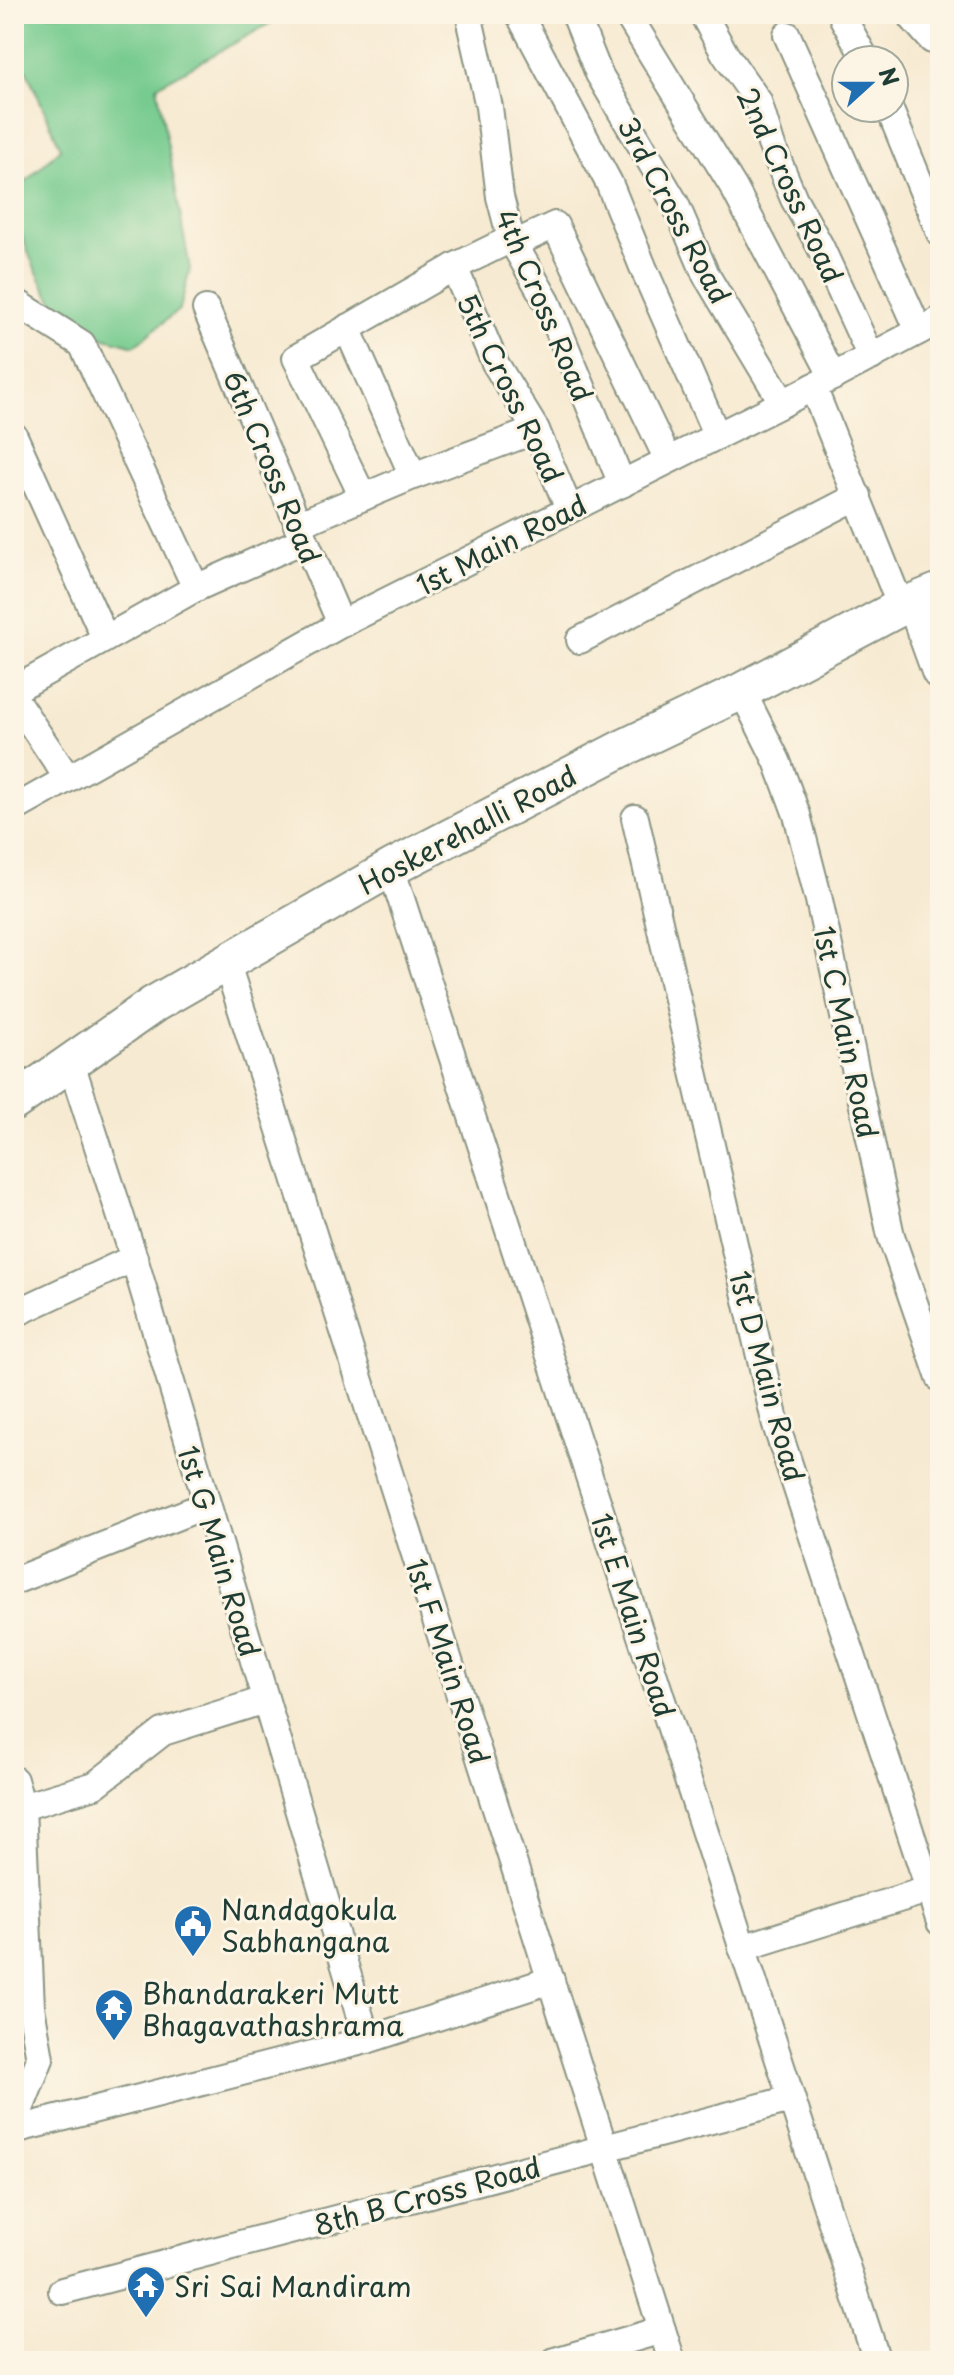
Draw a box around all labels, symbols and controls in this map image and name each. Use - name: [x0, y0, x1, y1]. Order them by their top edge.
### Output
- north arrow: [830, 44, 910, 124]
- text: N: [872, 62, 909, 90]
- street label: 2nd Cross Road: [727, 80, 855, 290]
- street label: 3rd Cross Road: [608, 109, 742, 311]
- street label: 4th Cross Road: [485, 202, 605, 408]
- street label: 5th Cross Road: [447, 286, 575, 490]
- street label: 6th Cross Road: [213, 364, 333, 570]
- street label: 1st Main Road: [408, 483, 594, 605]
- street label: Hoskerehalli Road: [350, 753, 584, 905]
- street label: 1st C Main Road: [804, 922, 890, 1142]
- street label: 1st D Main Road: [719, 1266, 817, 1486]
- street label: 1st G Main Road: [167, 1440, 273, 1662]
- street label: 1st E Main Road: [581, 1507, 687, 1723]
- street label: 1st F Main Road: [396, 1553, 502, 1769]
- place label: Nandagokula Sabhangana: [221, 1887, 397, 1962]
- public building icon: Nandagokula Sabhangana: [172, 1903, 214, 1958]
- place label: Bhandarakeri Mutt Bhagavathashrama: [142, 1971, 404, 2046]
- temple icon: Bhandarakeri Mutt Bhagavathashrama: [93, 1987, 135, 2042]
- street label: 8th B Cross Road: [309, 2144, 545, 2246]
- temple icon: Sri Sai Mandiram: [125, 2264, 167, 2319]
- place label: Sri Sai Mandiram: [174, 2264, 412, 2307]

